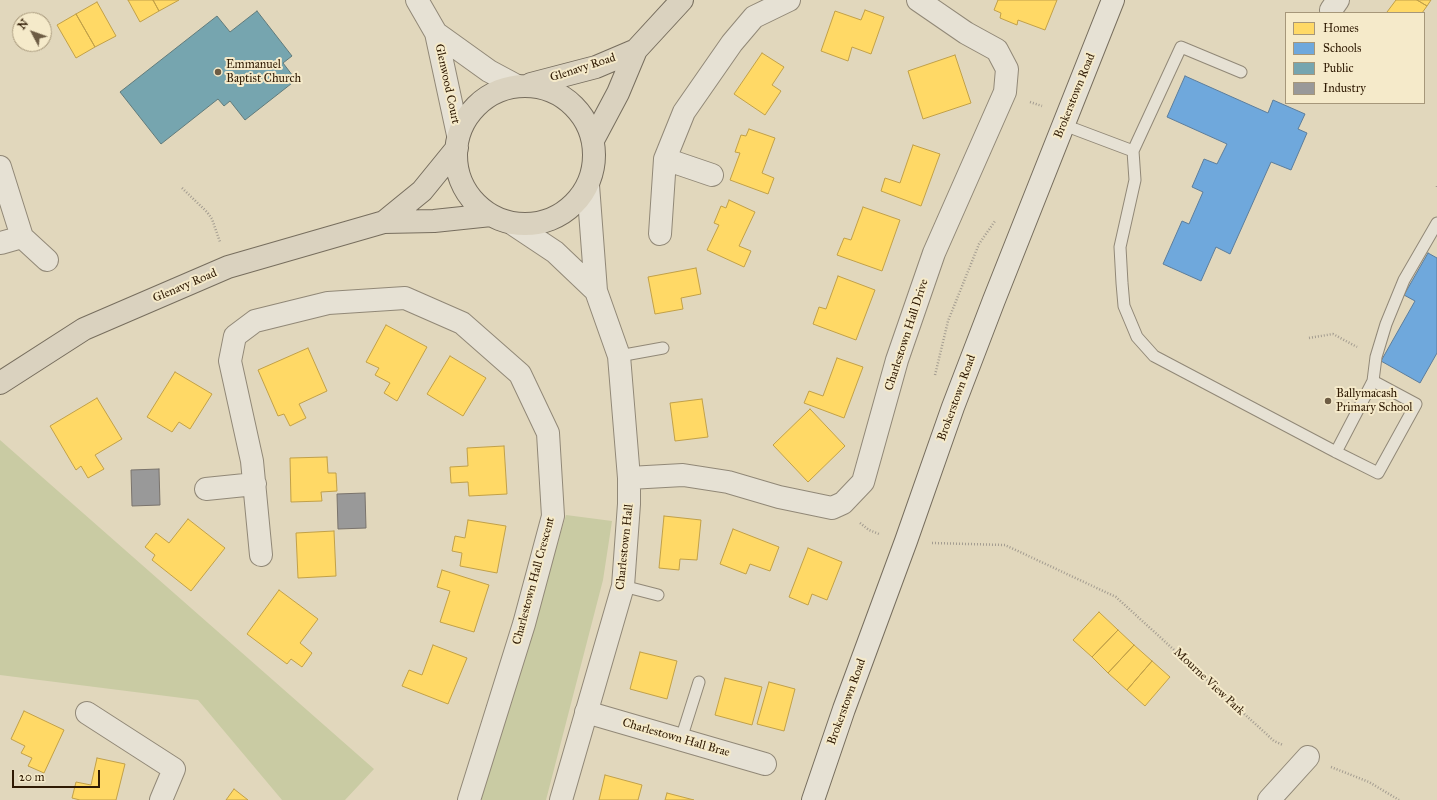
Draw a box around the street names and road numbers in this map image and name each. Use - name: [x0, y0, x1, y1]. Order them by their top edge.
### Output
- street label: Glenwood Court: [431, 43, 463, 125]
- street label: Glenavy Road: [548, 51, 618, 85]
- street label: Brokerstown Road: [1051, 51, 1099, 141]
- street label: Glenavy Road: [151, 266, 219, 306]
- street label: Charlestown Hall Drive: [882, 277, 932, 393]
- street label: Brokerstown Road: [935, 353, 979, 443]
- street label: Charlestown Hall: [613, 503, 637, 591]
- street label: Charlestown Hall Crescent: [510, 516, 558, 646]
- street label: Mourne View Park: [1170, 645, 1248, 719]
- street label: Brokerstown Road: [825, 657, 869, 747]
- street label: Charlestown Hall Brae: [621, 716, 731, 760]

